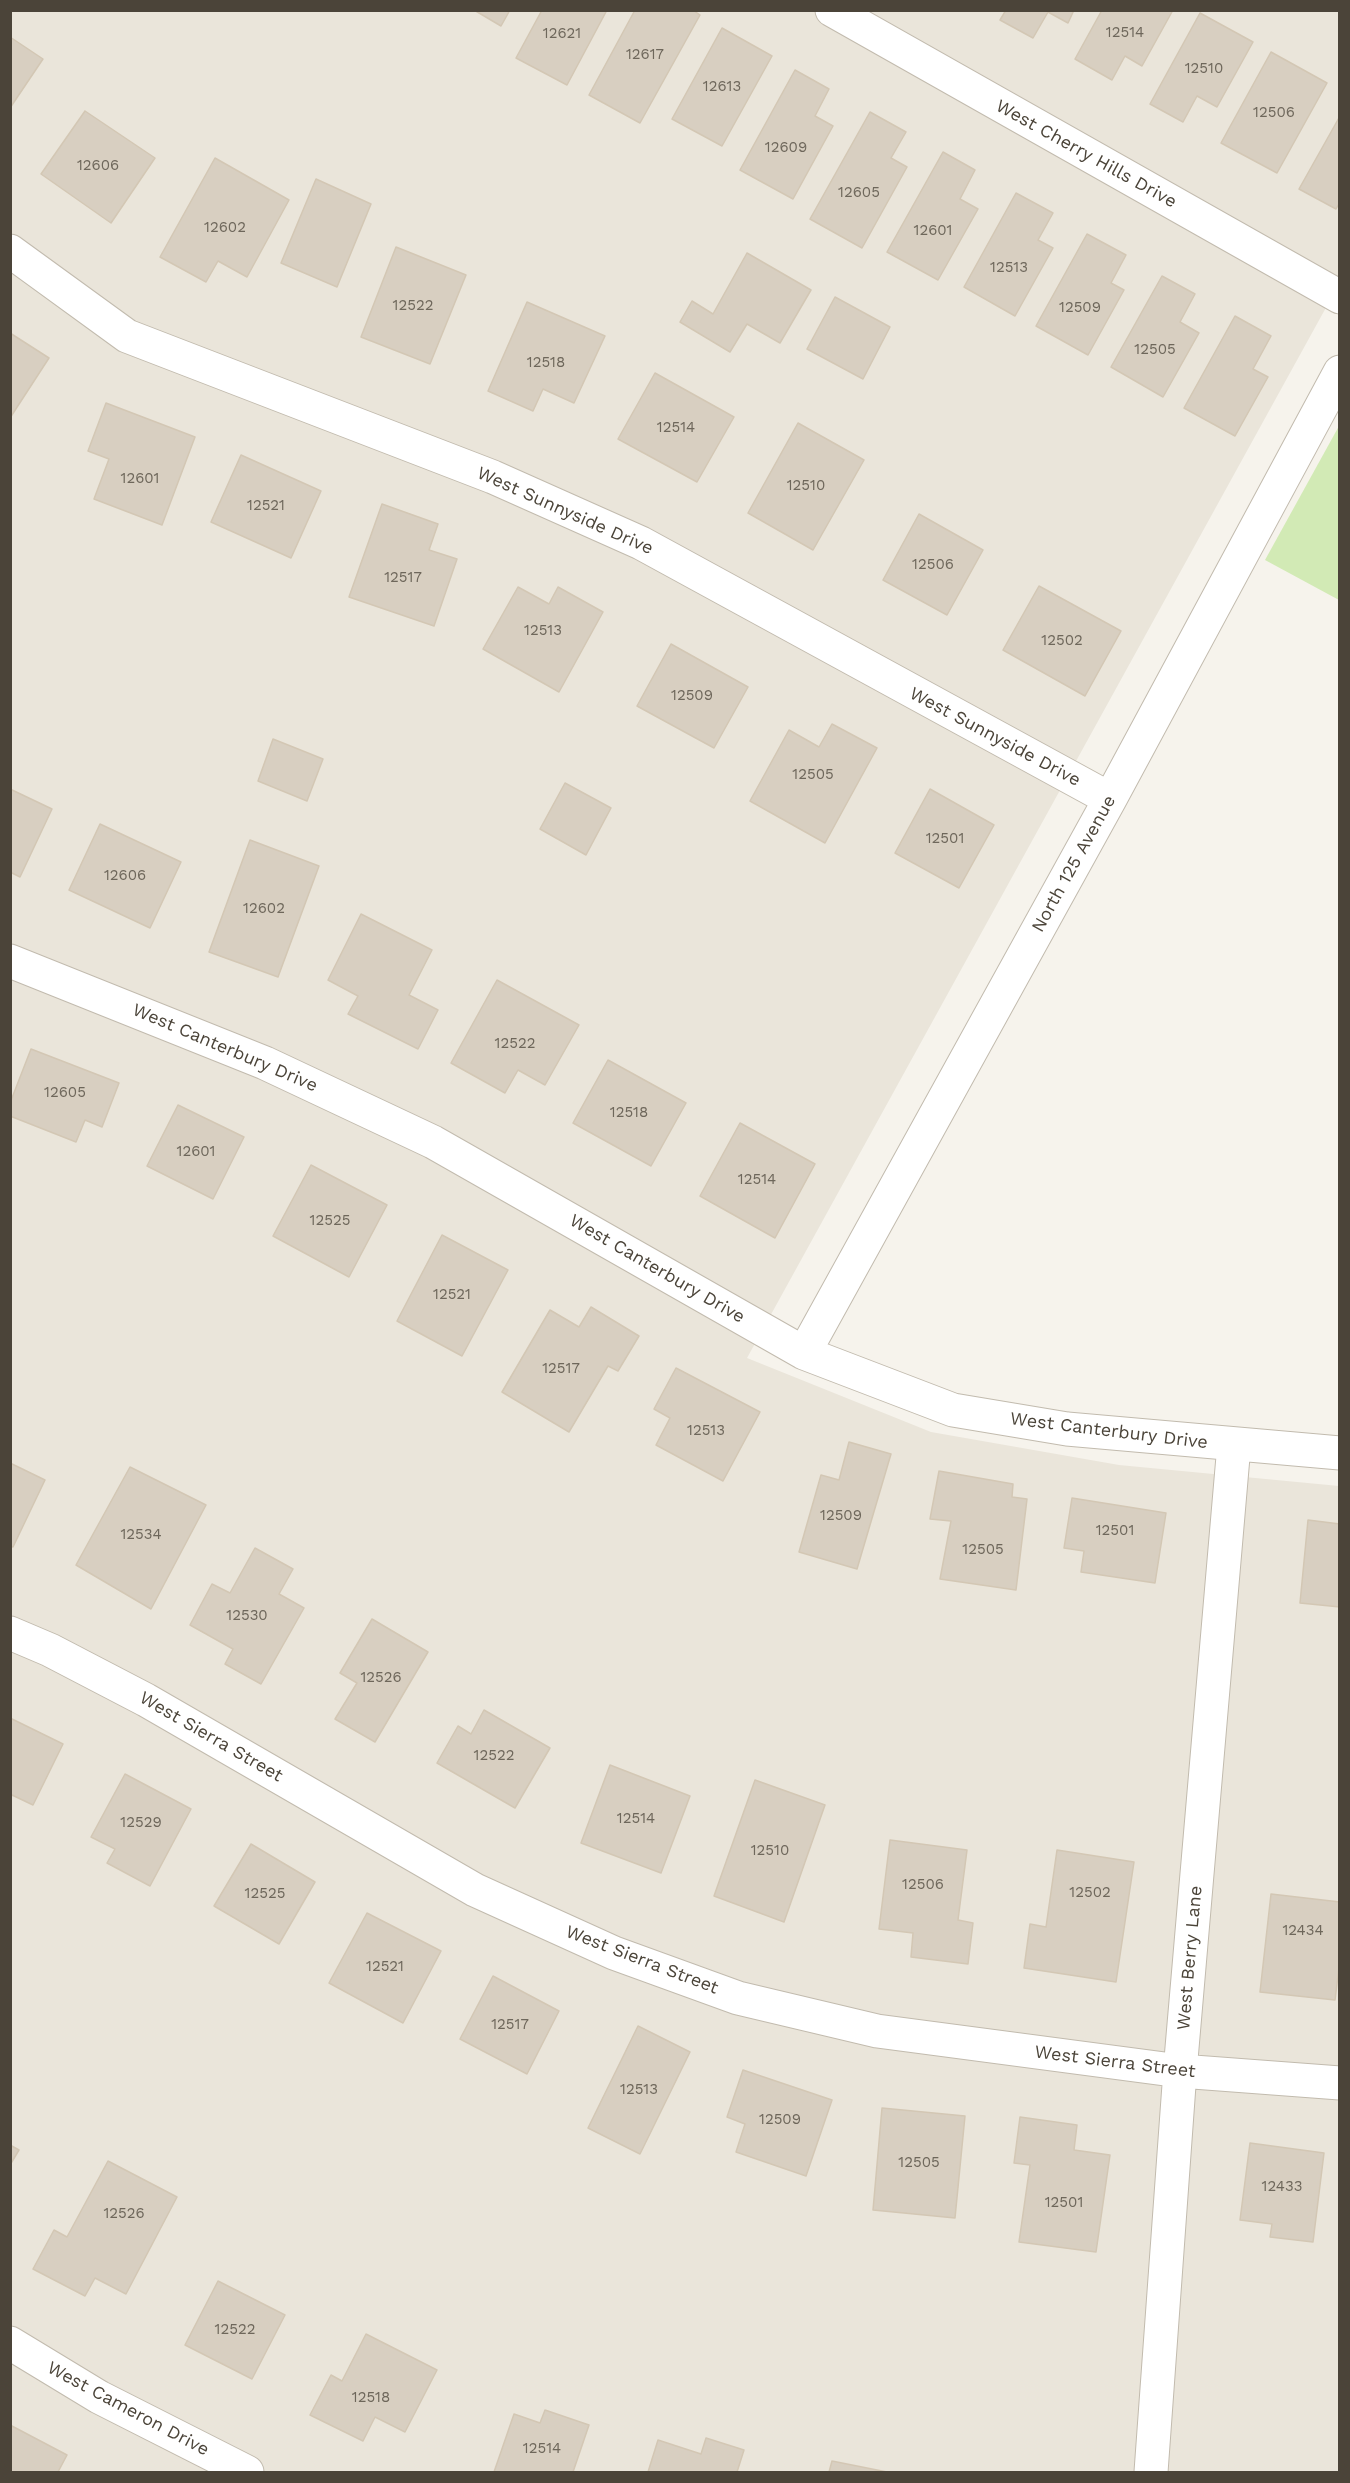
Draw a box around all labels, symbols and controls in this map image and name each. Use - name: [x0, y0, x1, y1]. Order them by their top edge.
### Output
- house number: 12514: [1106, 24, 1144, 42]
- house number: 12621: [543, 25, 581, 43]
- house number: 12617: [626, 46, 664, 64]
- house number: 12510: [1185, 60, 1223, 78]
- house number: 12613: [703, 78, 741, 96]
- street label: West Cherry Hills Drive: [992, 95, 1180, 213]
- house number: 12506: [1253, 104, 1295, 122]
- house number: 12609: [765, 139, 807, 157]
- house number: 12606: [77, 157, 119, 175]
- house number: 12605: [838, 184, 880, 202]
- house number: 12602: [204, 219, 246, 237]
- house number: 12601: [914, 222, 952, 240]
- house number: 12513: [990, 259, 1028, 277]
- house number: 12522: [393, 297, 433, 315]
- house number: 12509: [1059, 299, 1101, 317]
- house number: 12505: [1134, 341, 1176, 359]
- house number: 12518: [527, 354, 565, 372]
- house number: 12514: [657, 419, 695, 437]
- street label: West Sunnyside Drive: [473, 462, 657, 560]
- house number: 12601: [121, 470, 159, 488]
- house number: 12510: [787, 477, 825, 495]
- house number: 12521: [247, 497, 285, 515]
- house number: 12506: [912, 556, 954, 574]
- house number: 12517: [384, 569, 422, 587]
- house number: 12513: [524, 622, 562, 640]
- house number: 12502: [1041, 632, 1083, 650]
- street label: West Sunnyside Drive: [906, 683, 1084, 791]
- house number: 12509: [671, 687, 713, 705]
- house number: 12505: [792, 766, 834, 784]
- street label: North 125 Avenue: [1027, 792, 1121, 936]
- house number: 12501: [926, 830, 964, 848]
- house number: 12606: [104, 867, 146, 885]
- house number: 12602: [243, 900, 285, 918]
- street label: West Canterbury Drive: [129, 999, 321, 1097]
- house number: 12522: [495, 1035, 535, 1053]
- house number: 12605: [44, 1084, 86, 1102]
- house number: 12518: [610, 1104, 648, 1122]
- house number: 12601: [177, 1143, 215, 1161]
- house number: 12514: [738, 1171, 776, 1189]
- street label: West Canterbury Drive: [565, 1210, 749, 1328]
- house number: 12525: [310, 1212, 350, 1230]
- house number: 12521: [433, 1286, 471, 1304]
- house number: 12517: [542, 1360, 580, 1378]
- street label: West Canterbury Drive: [1009, 1408, 1209, 1454]
- house number: 12513: [687, 1422, 725, 1440]
- house number: 12509: [820, 1507, 862, 1525]
- house number: 12501: [1096, 1522, 1134, 1540]
- house number: 12534: [120, 1526, 162, 1544]
- house number: 12505: [962, 1541, 1004, 1559]
- house number: 12530: [226, 1607, 268, 1625]
- house number: 12526: [360, 1669, 402, 1687]
- street label: West Sierra Street: [136, 1687, 286, 1787]
- house number: 12522: [474, 1747, 514, 1765]
- house number: 12514: [617, 1810, 655, 1828]
- house number: 12529: [120, 1814, 162, 1832]
- house number: 12510: [751, 1842, 789, 1860]
- house number: 12506: [902, 1876, 944, 1894]
- house number: 12502: [1069, 1884, 1111, 1902]
- house number: 12525: [245, 1885, 285, 1903]
- street label: West Berry Lane: [1173, 1885, 1207, 2031]
- street label: West Sierra Street: [563, 1921, 721, 1999]
- house number: 12434: [1282, 1922, 1324, 1940]
- house number: 12521: [366, 1958, 404, 1976]
- house number: 12517: [491, 2016, 529, 2034]
- street label: West Sierra Street: [1033, 2041, 1197, 2083]
- house number: 12513: [620, 2081, 658, 2099]
- house number: 12509: [759, 2111, 801, 2129]
- house number: 12505: [898, 2154, 940, 2172]
- house number: 12433: [1262, 2178, 1302, 2196]
- house number: 12501: [1045, 2194, 1083, 2212]
- house number: 12526: [103, 2205, 145, 2223]
- house number: 12522: [215, 2321, 255, 2339]
- street label: West Cameron Drive: [43, 2357, 213, 2461]
- house number: 12518: [352, 2389, 390, 2407]
- house number: 12514: [523, 2440, 561, 2458]

